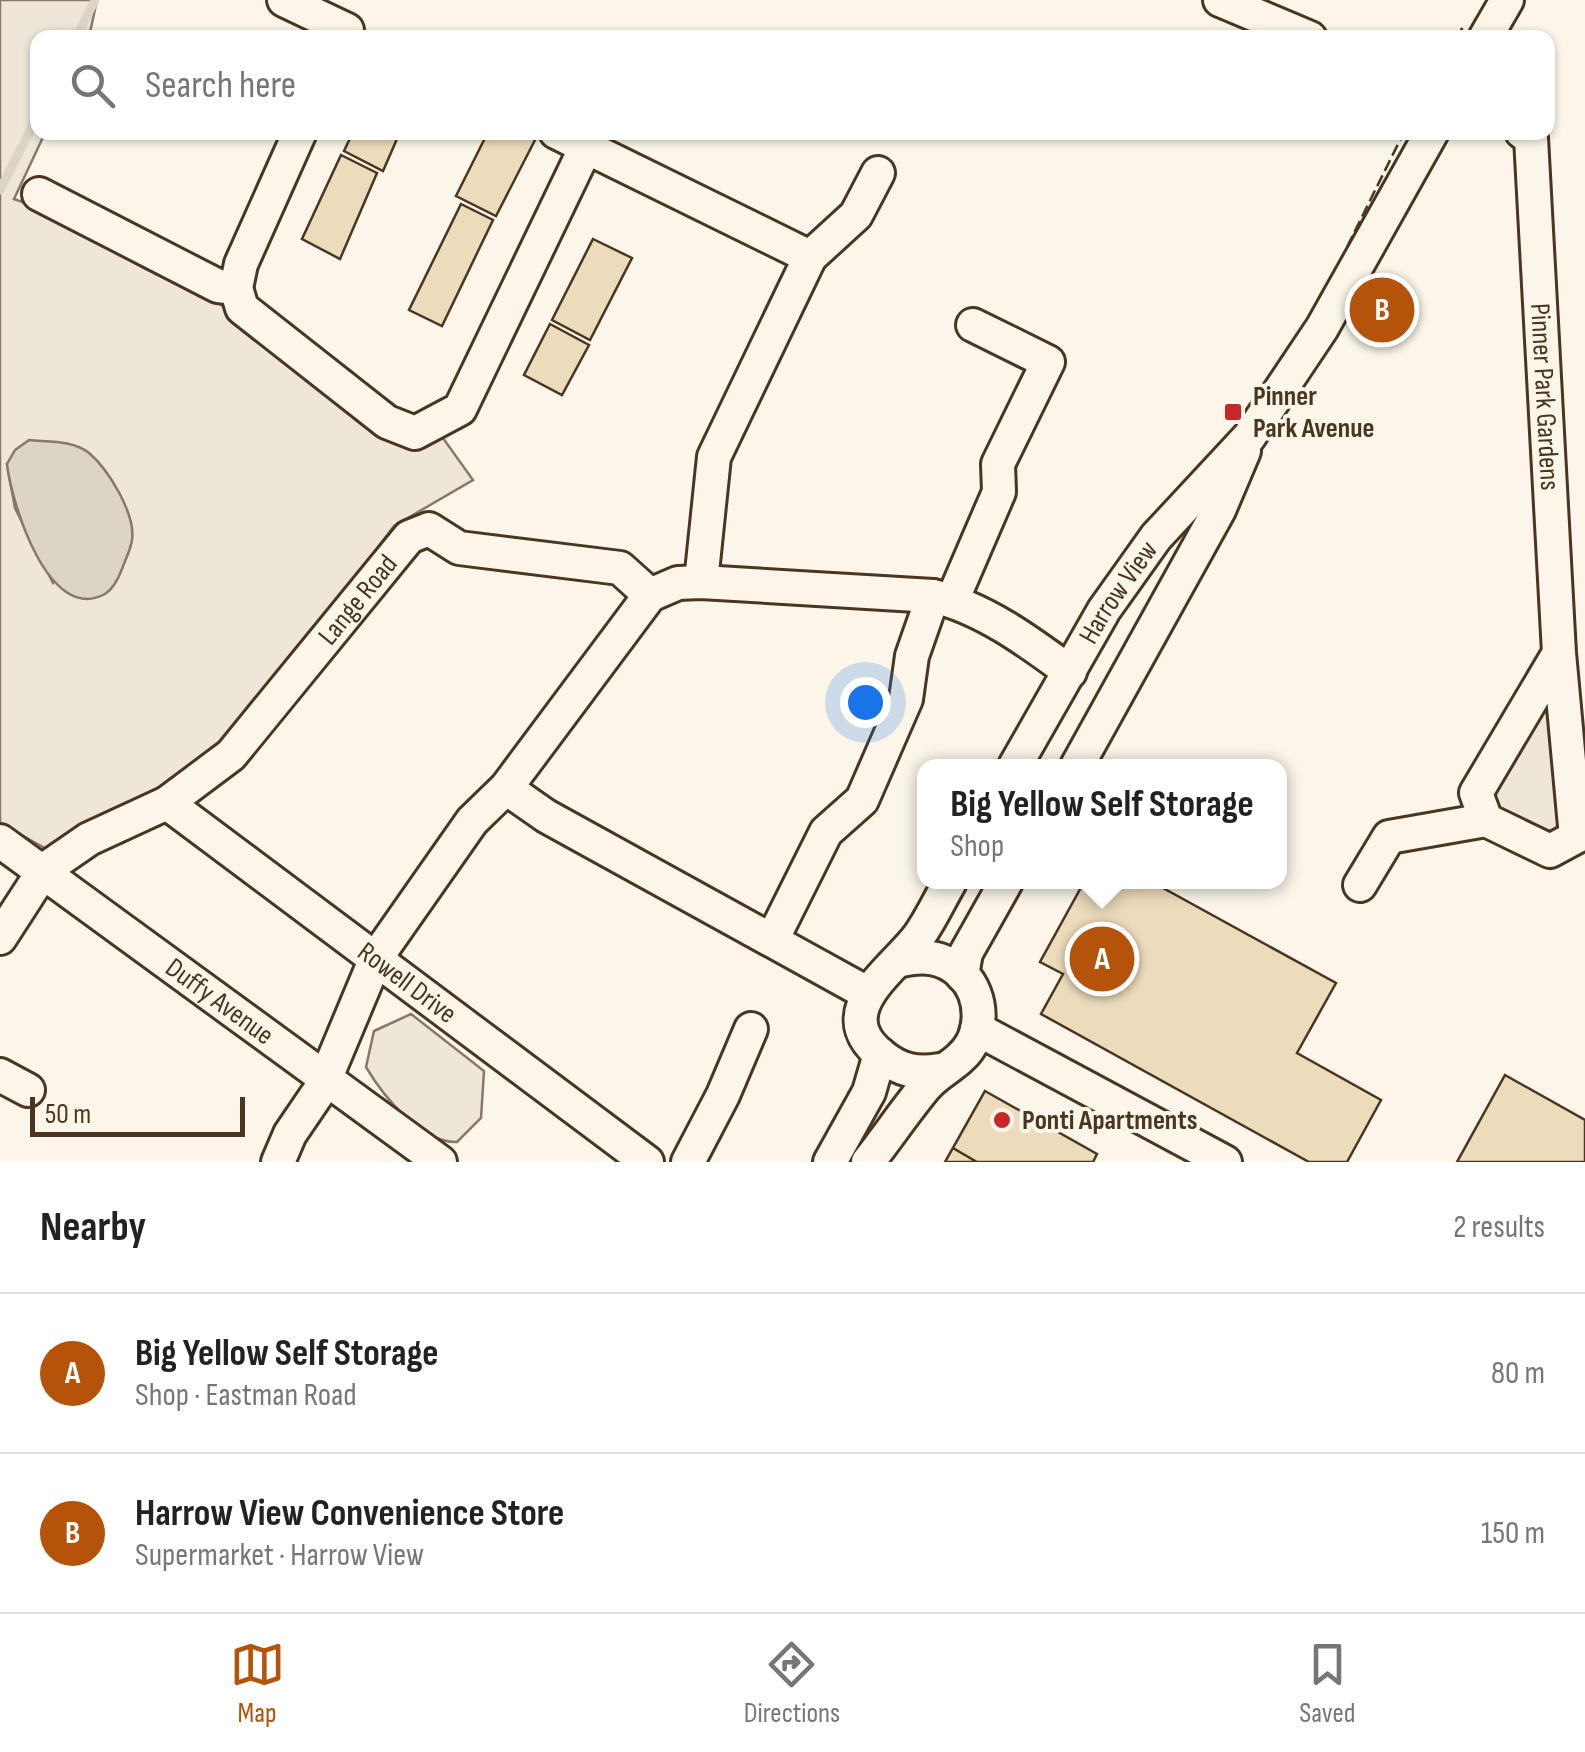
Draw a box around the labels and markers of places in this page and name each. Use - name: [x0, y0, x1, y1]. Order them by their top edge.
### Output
- pin: B: [1350, 272, 1414, 348]
- place label: Pinner Park Avenue: [1253, 380, 1374, 445]
- marker: Pinner Park Avenue: [1222, 401, 1244, 423]
- pin: A: [1070, 922, 1134, 996]
- place label: Ponti Apartments: [1022, 1104, 1197, 1137]
- marker: Ponti Apartments: [991, 1109, 1013, 1131]

